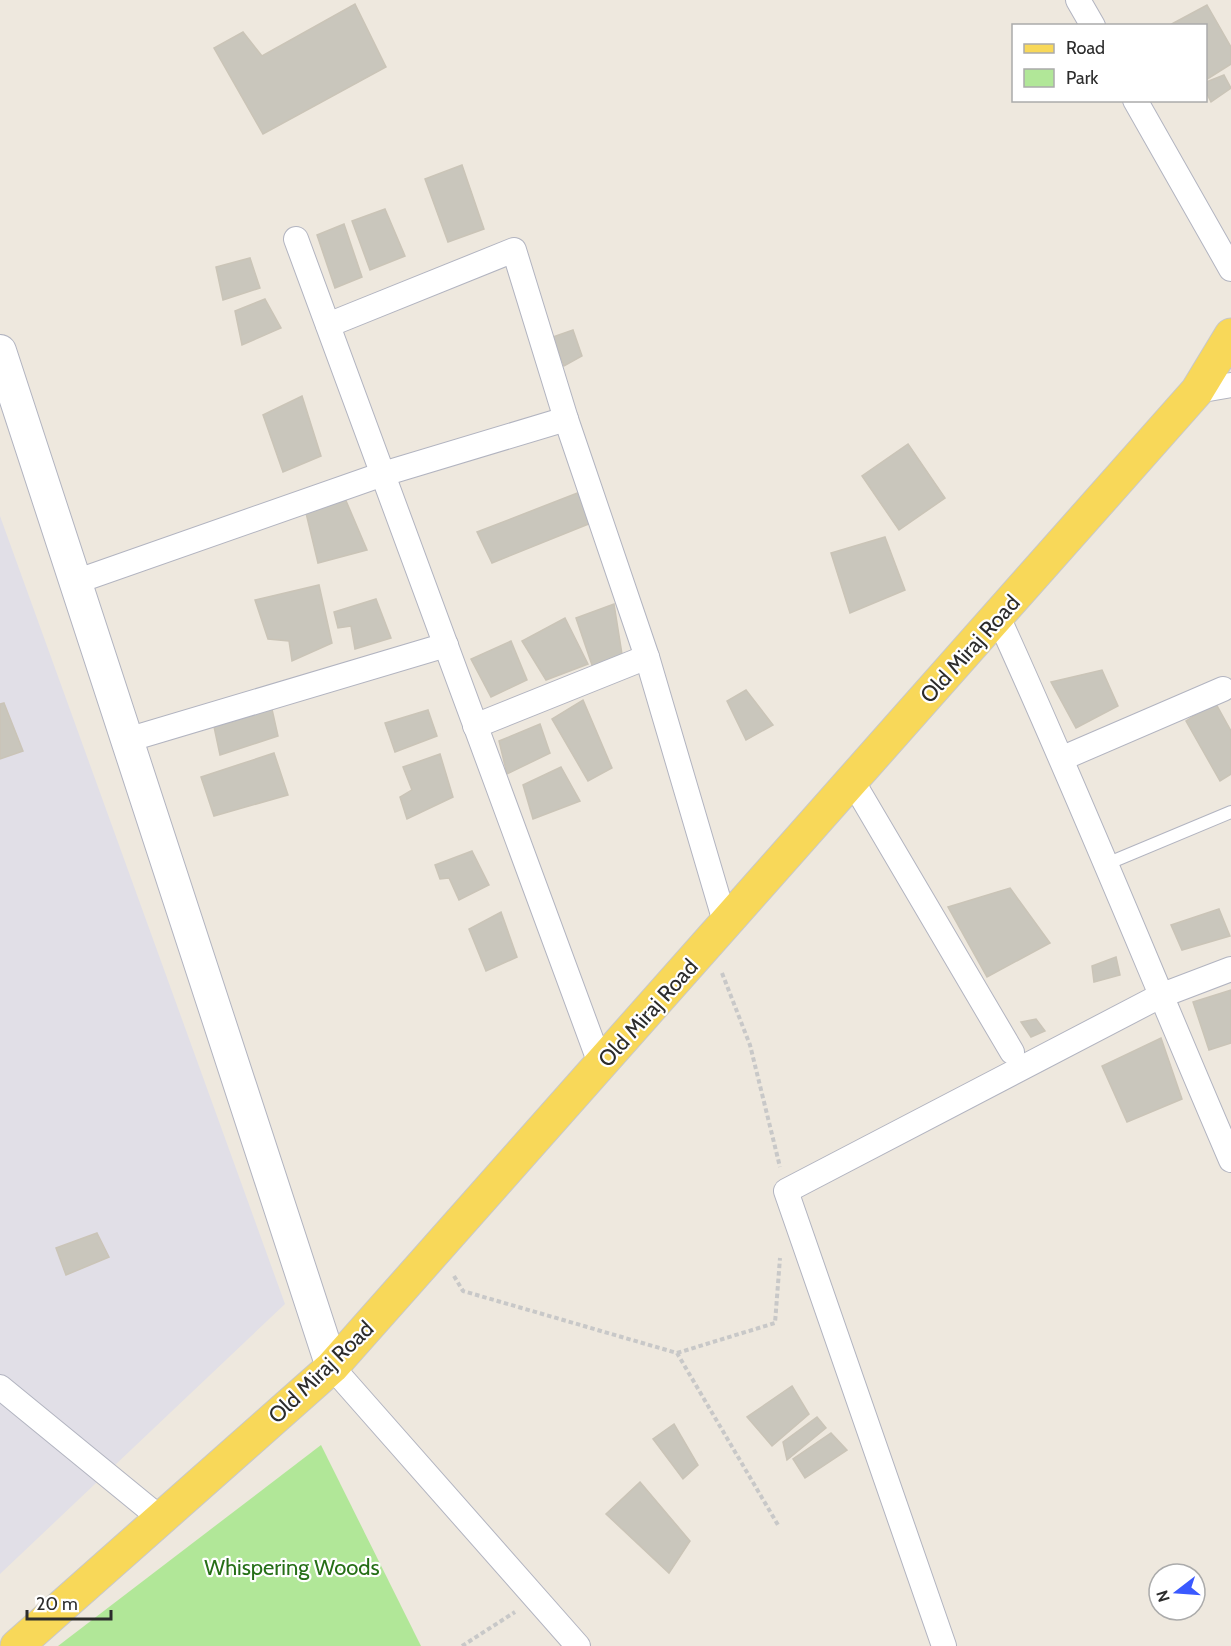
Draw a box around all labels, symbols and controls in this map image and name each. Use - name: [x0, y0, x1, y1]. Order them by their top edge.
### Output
- legend: [1012, 24, 1207, 102]
- text: Road: [1066, 37, 1105, 59]
- text: Park: [1066, 67, 1099, 89]
- street label: Old Miraj Road: [914, 589, 1026, 709]
- street label: Old Miraj Road: [592, 953, 704, 1073]
- street label: Old Miraj Road: [263, 1315, 379, 1429]
- park label: Whispering Woods: [204, 1554, 380, 1581]
- north arrow: [1147, 1562, 1207, 1622]
- scale bar: [27, 1583, 111, 1621]
- text: N: [1152, 1588, 1174, 1604]
- text: 20 m: [36, 1593, 78, 1615]

